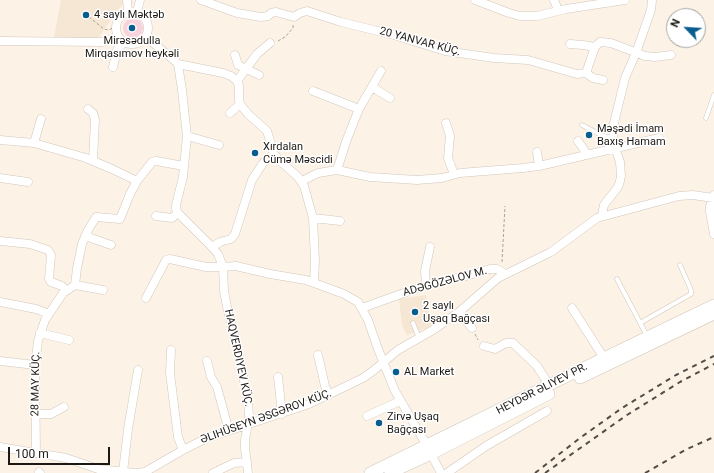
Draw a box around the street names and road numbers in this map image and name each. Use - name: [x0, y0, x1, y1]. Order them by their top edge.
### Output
- street label: 20 YANVAR KÜÇ.: [378, 25, 462, 59]
- street label: ADƏGÖZƏLOV M.: [402, 264, 488, 300]
- street label: HAQVERDIYEV KÜÇ.: [221, 308, 255, 408]
- street label: 28 MAY KÜÇ.: [29, 351, 43, 417]
- street label: HEYDƏR ƏLIYEV PR.: [494, 360, 590, 418]
- street label: ƏLIHÜSEYN ƏSGƏROV KÜÇ.: [199, 387, 333, 447]

